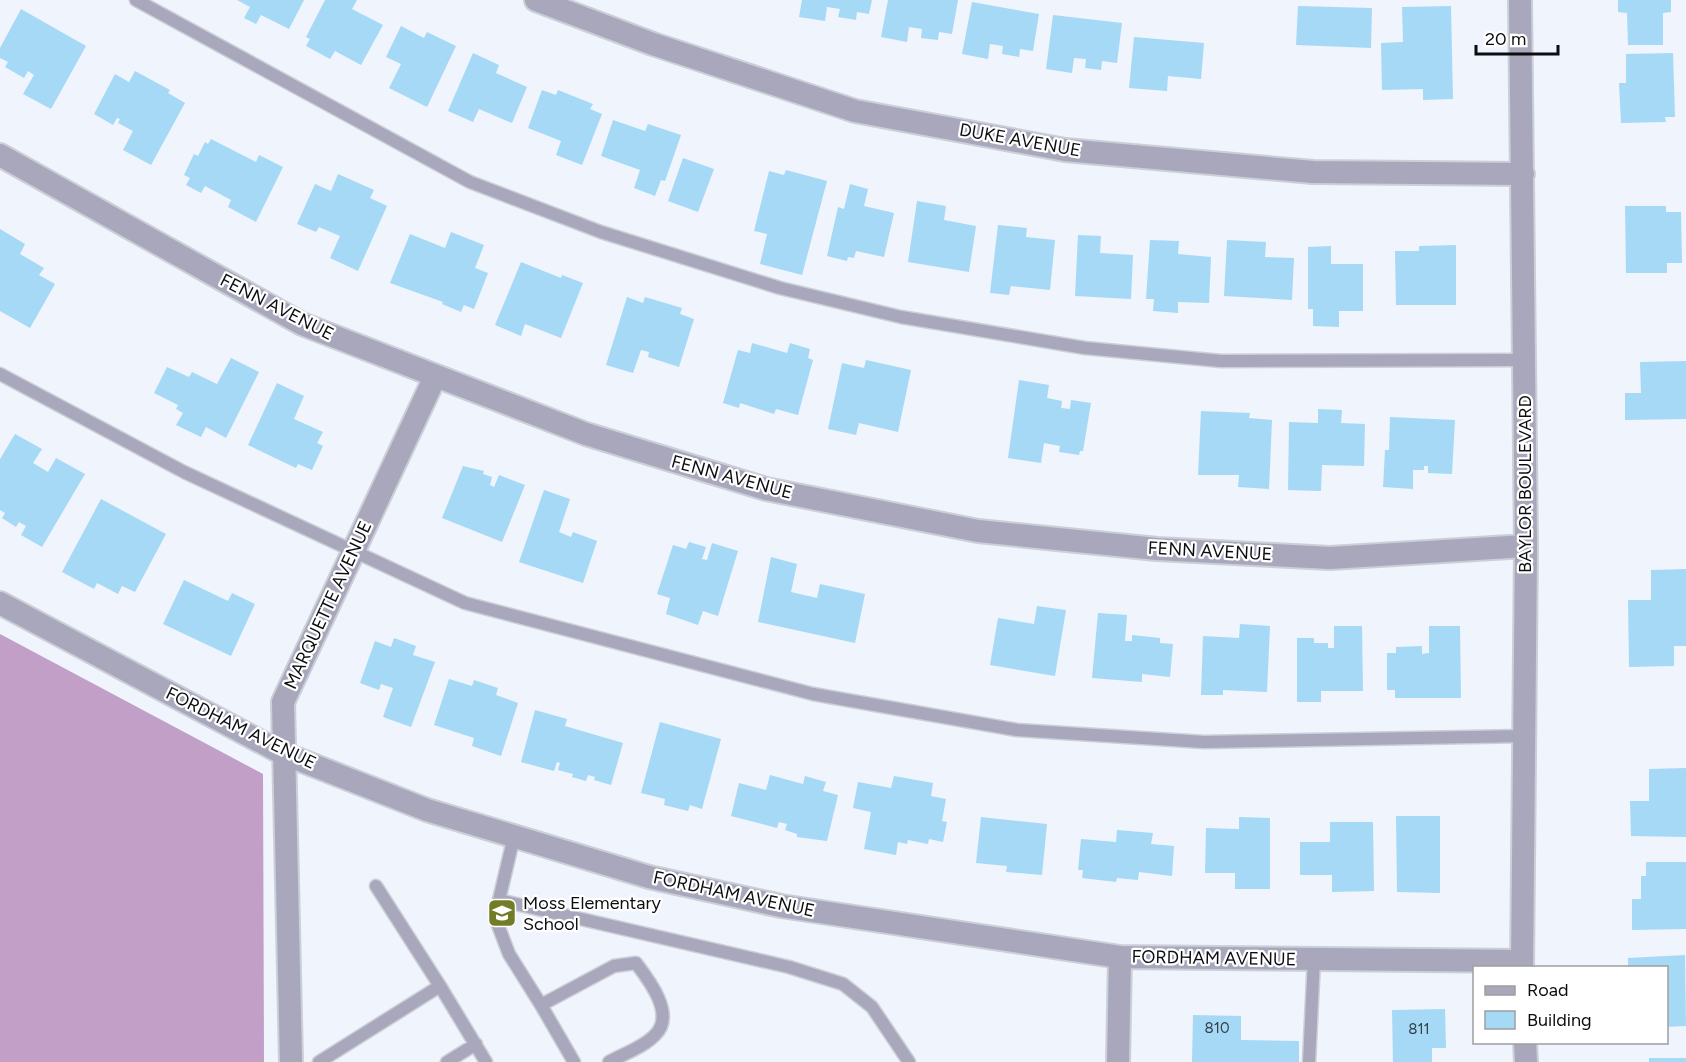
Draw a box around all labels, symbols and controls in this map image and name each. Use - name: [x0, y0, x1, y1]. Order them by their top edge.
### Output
- scale bar: [1476, 18, 1558, 56]
- text: 20 m: [1485, 28, 1526, 50]
- street label: DUKE AVENUE: [958, 118, 1082, 162]
- street label: FENN AVENUE: [216, 269, 338, 345]
- street label: BAYLOR BOULEVARD: [1514, 395, 1536, 573]
- street label: FENN AVENUE: [669, 450, 795, 504]
- street label: MARQUETTE AVENUE: [279, 517, 377, 693]
- street label: FENN AVENUE: [1147, 537, 1273, 565]
- street label: FORDHAM AVENUE: [162, 682, 320, 774]
- street label: FORDHAM AVENUE: [651, 866, 817, 922]
- place label: Moss Elementary School: [523, 892, 662, 935]
- school or university icon: Moss Elementary School: [486, 897, 518, 929]
- street label: FORDHAM AVENUE: [1132, 946, 1296, 970]
- legend: [1473, 966, 1668, 1044]
- text: Road: [1527, 979, 1568, 1001]
- text: Building: [1527, 1009, 1592, 1031]
- house number: 810: [1204, 1019, 1230, 1037]
- house number: 811: [1408, 1020, 1430, 1038]

